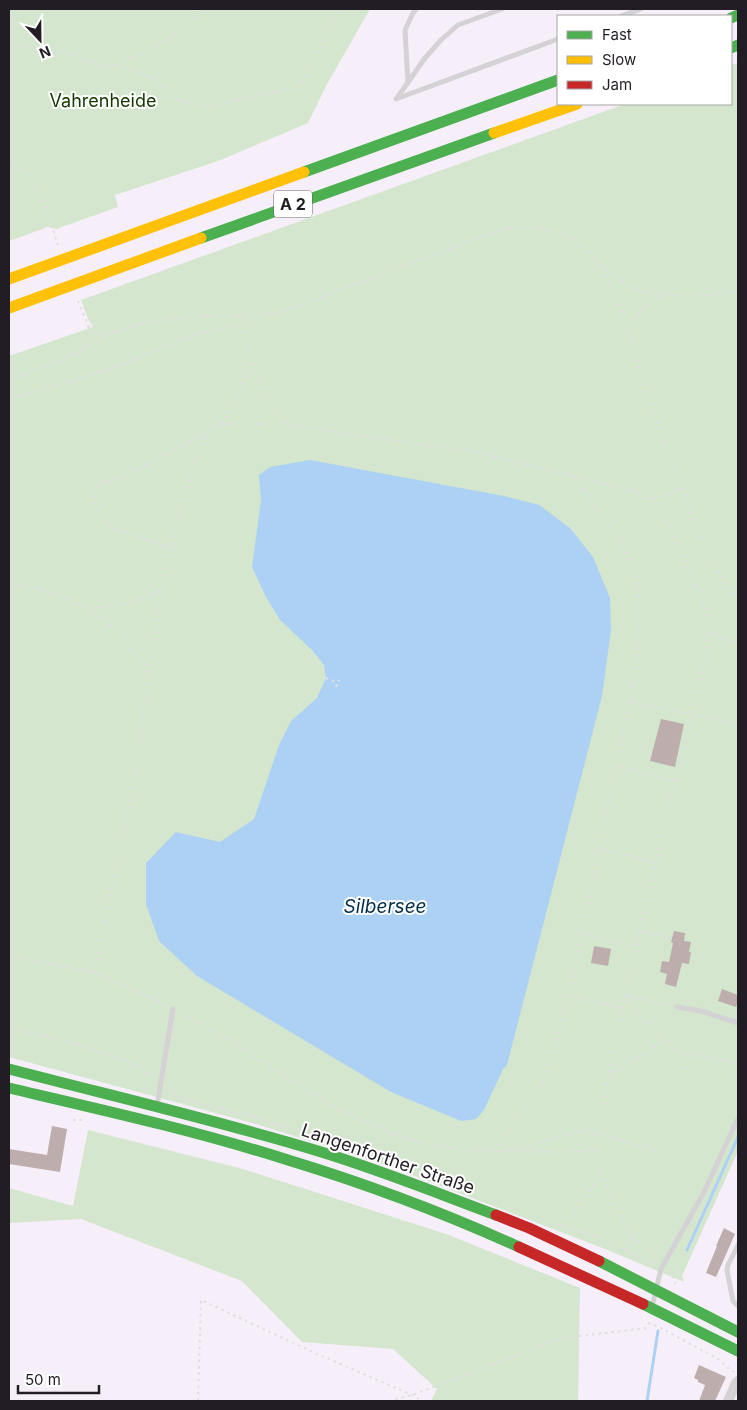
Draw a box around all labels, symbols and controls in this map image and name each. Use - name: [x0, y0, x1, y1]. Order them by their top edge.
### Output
- north arrow: [15, 15, 65, 65]
- legend: [557, 15, 732, 105]
- text: Fast: [602, 25, 632, 44]
- text: N: [37, 43, 53, 62]
- text: Slow: [602, 50, 636, 69]
- text: Jam: [602, 75, 632, 94]
- park label: Vahrenheide: [50, 90, 156, 111]
- road number: A 2: [274, 190, 312, 218]
- water label: Silbersee: [343, 895, 427, 918]
- street label: Langenforther Straße: [299, 1119, 478, 1198]
- scale bar: [18, 1362, 99, 1394]
- text: 50 m: [25, 1370, 61, 1389]

